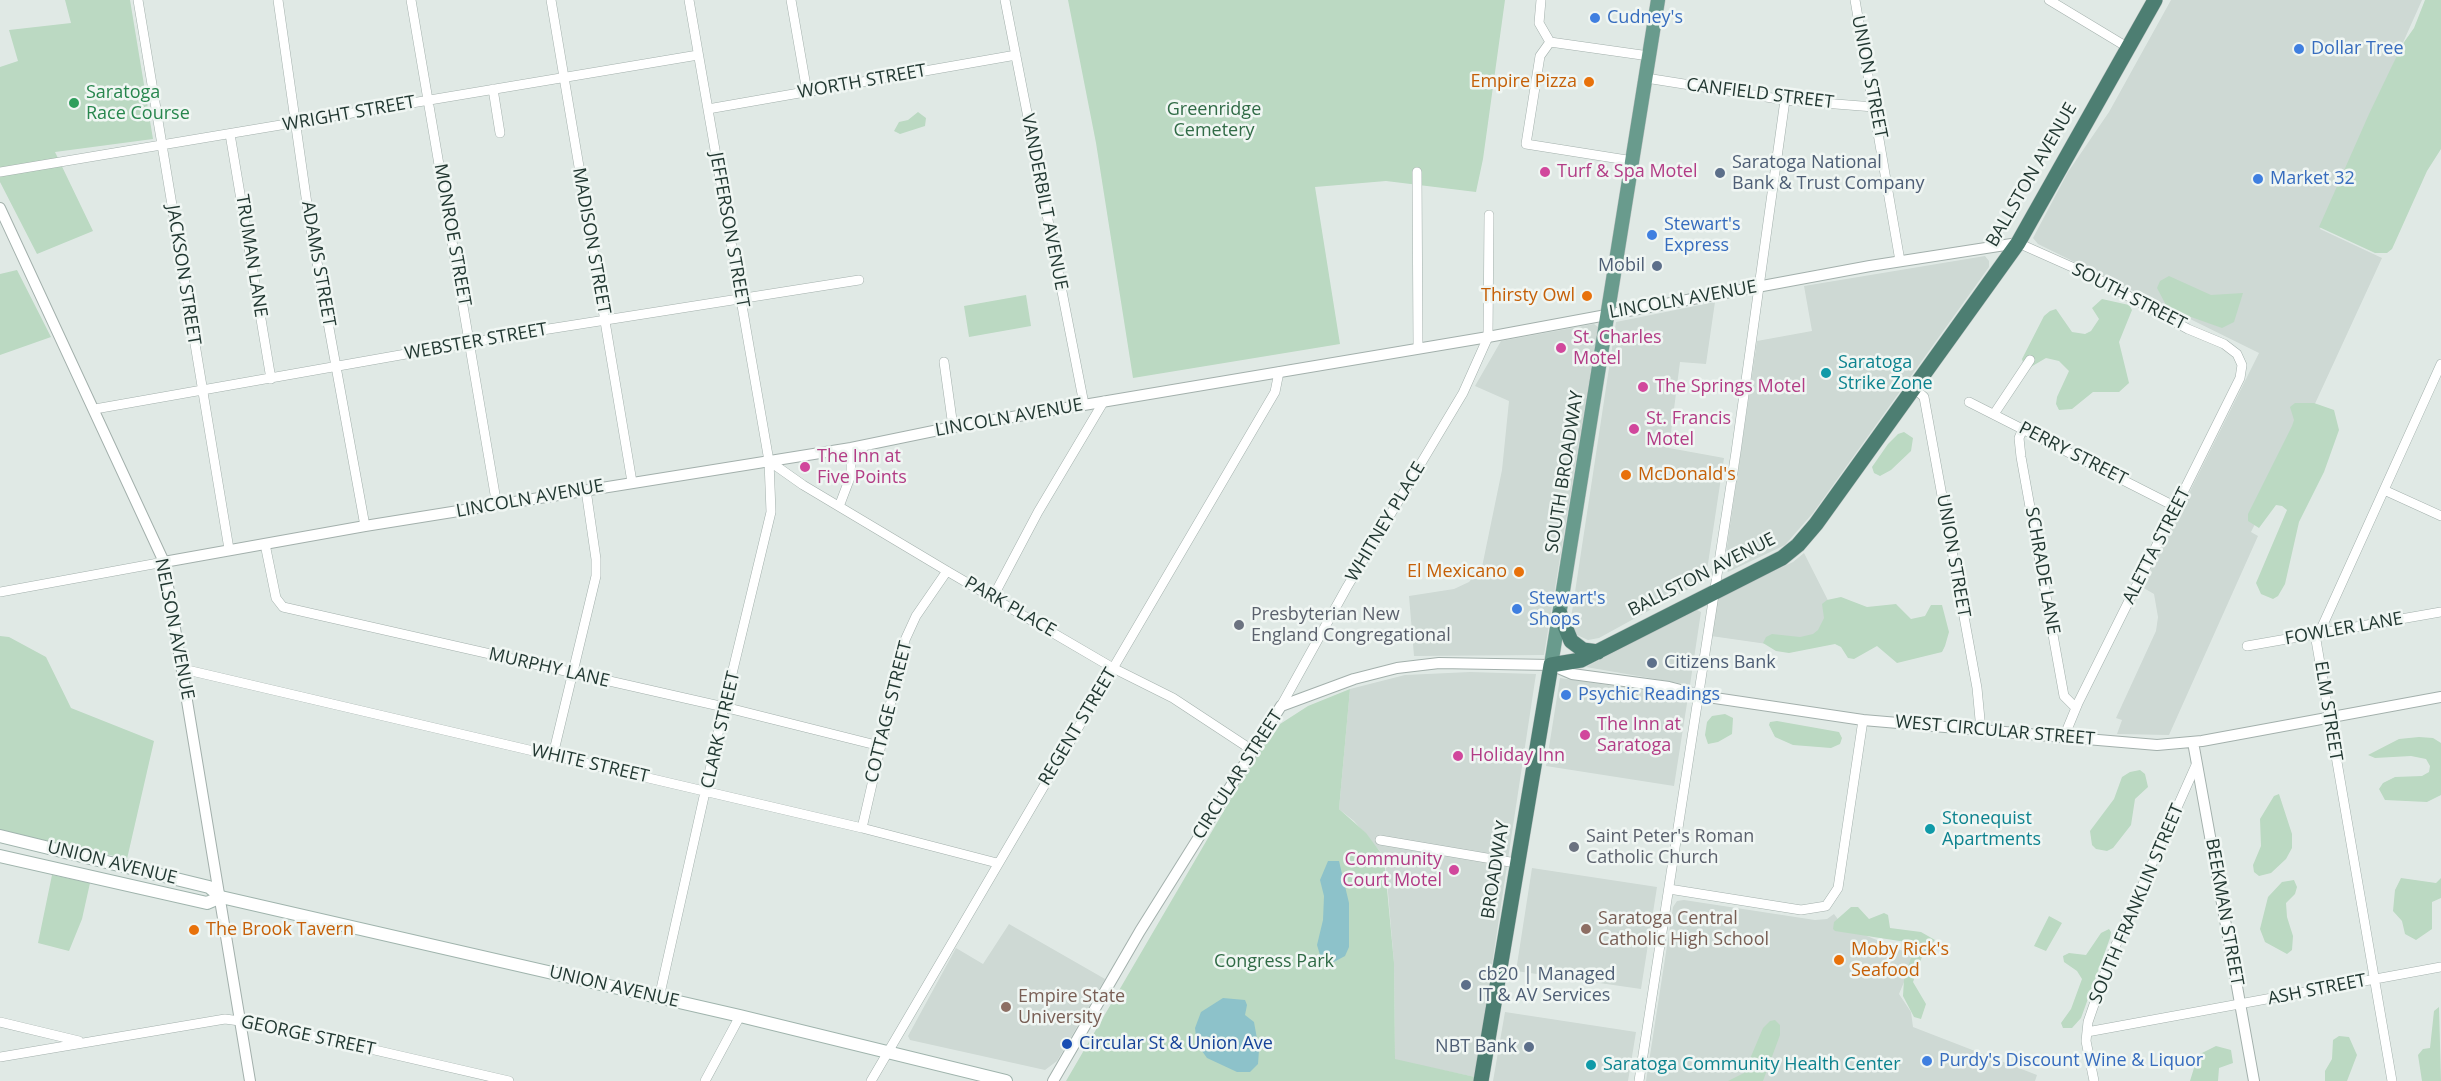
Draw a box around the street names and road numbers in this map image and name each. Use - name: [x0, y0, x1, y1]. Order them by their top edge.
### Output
- street label: UNION STREET: [1846, 14, 1892, 140]
- street label: WORTH STREET: [796, 60, 928, 104]
- street label: CANFIELD STREET: [1685, 74, 1835, 114]
- street label: WRIGHT STREET: [281, 92, 417, 136]
- street label: BALLSTON AVENUE: [1982, 99, 2082, 251]
- street label: VANDERBILT AVENUE: [1016, 112, 1072, 292]
- street label: JEFFERSON STREET: [705, 151, 753, 309]
- street label: MONROE STREET: [429, 162, 475, 308]
- street label: MADISON STREET: [567, 166, 615, 316]
- street label: TRUMAN LANE: [231, 193, 271, 319]
- street label: ADAMS STREET: [296, 199, 340, 329]
- street label: JACKSON STREET: [161, 203, 205, 347]
- street label: SOUTH STREET: [2068, 259, 2190, 335]
- street label: LINCOLN AVENUE: [1607, 276, 1759, 324]
- street label: WEBSTER STREET: [403, 319, 549, 365]
- street label: SOUTH BROADWAY: [1541, 389, 1589, 555]
- street label: LINCOLN AVENUE: [933, 394, 1085, 442]
- street label: PERRY STREET: [2015, 417, 2131, 491]
- street label: WHITNEY PLACE: [1342, 458, 1430, 586]
- street label: LINCOLN AVENUE: [454, 475, 606, 523]
- street label: ALETTA STREET: [2118, 484, 2196, 608]
- street label: UNION STREET: [1932, 493, 1974, 619]
- street label: SCHRADE LANE: [2020, 506, 2064, 636]
- street label: BALLSTON AVENUE: [1625, 528, 1779, 622]
- street label: NELSON AVENUE: [150, 556, 198, 702]
- street label: PARK PLACE: [960, 572, 1060, 642]
- street label: FOWLER LANE: [2283, 608, 2405, 650]
- street label: COTTAGE STREET: [861, 639, 917, 785]
- street label: MURPHY LANE: [486, 644, 612, 692]
- street label: ELM STREET: [2309, 659, 2347, 763]
- street label: REGENT STREET: [1034, 664, 1122, 790]
- street label: CLARK STREET: [697, 669, 745, 791]
- street label: CIRCULAR STREET: [1188, 707, 1288, 843]
- street label: WEST CIRCULAR STREET: [1894, 712, 2096, 750]
- street label: WHITE STREET: [529, 740, 651, 788]
- street label: SOUTH FRANKLIN STREET: [2085, 801, 2189, 1007]
- street label: BROADWAY: [1478, 819, 1514, 921]
- street label: UNION AVENUE: [45, 836, 179, 890]
- street label: BEEKMAN STREET: [2200, 837, 2248, 987]
- street label: UNION AVENUE: [547, 962, 681, 1012]
- street label: ASH STREET: [2266, 970, 2368, 1010]
- street label: GEORGE STREET: [239, 1011, 377, 1061]

